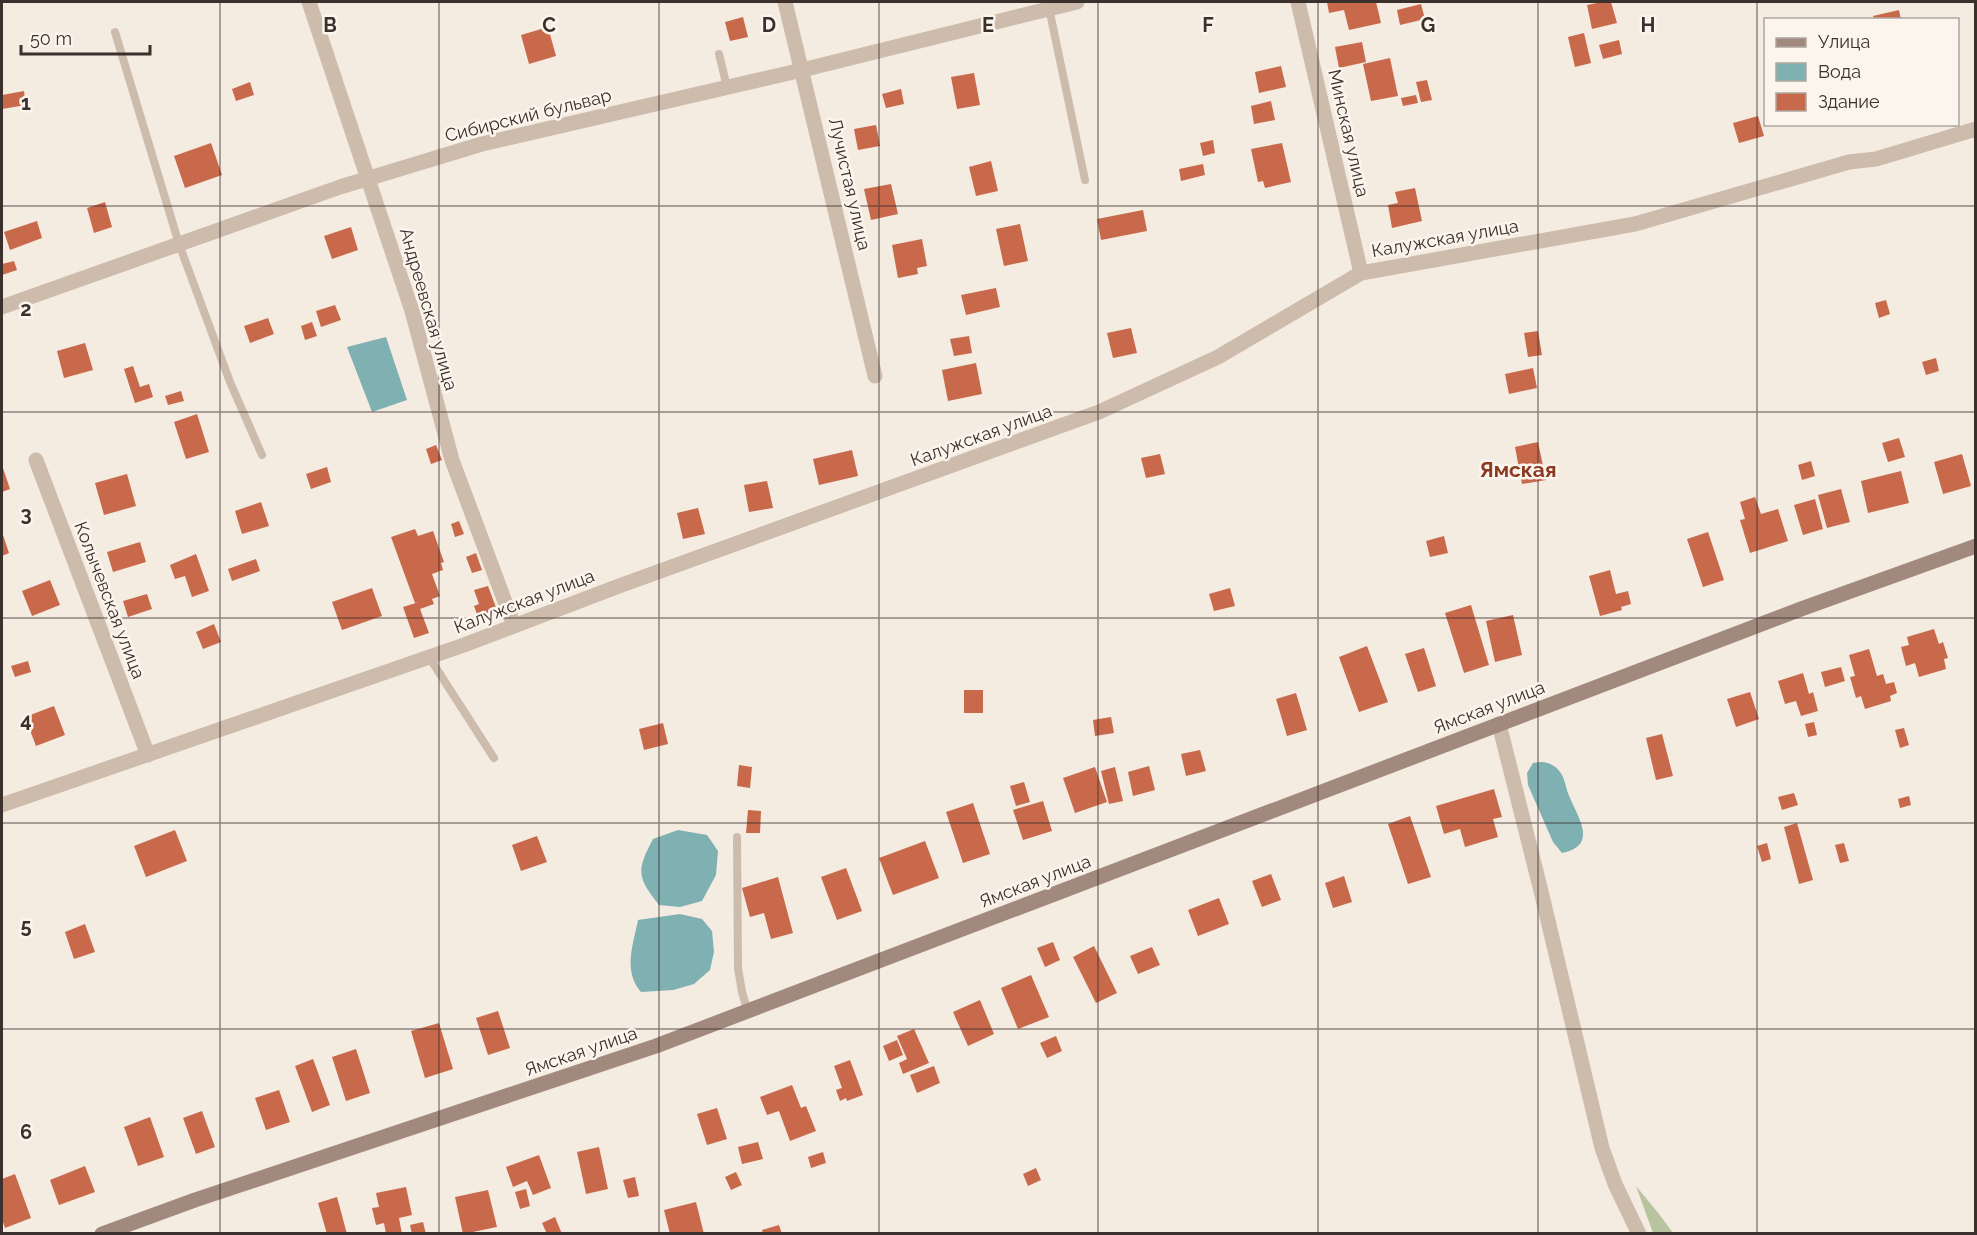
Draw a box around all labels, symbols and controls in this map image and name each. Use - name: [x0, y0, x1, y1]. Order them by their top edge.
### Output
- text: B: [323, 13, 337, 37]
- text: C: [542, 13, 556, 37]
- text: D: [762, 13, 776, 37]
- text: E: [982, 13, 994, 37]
- text: F: [1202, 13, 1214, 37]
- text: G: [1421, 13, 1435, 37]
- text: H: [1641, 13, 1655, 37]
- scale bar: [21, 18, 150, 56]
- legend: [1764, 18, 1959, 126]
- text: 50 m: [30, 28, 72, 49]
- text: Улица: [1818, 31, 1870, 52]
- text: Вода: [1818, 61, 1861, 82]
- street label: Минская улица: [1324, 67, 1374, 199]
- street label: Сибирский бульвар: [443, 84, 613, 146]
- text: 1: [21, 91, 31, 115]
- text: Здание: [1818, 91, 1880, 112]
- street label: Лучистая улица: [825, 116, 875, 252]
- street label: Калужская улица: [1370, 215, 1520, 261]
- street label: Андреевская улица: [396, 225, 462, 393]
- text: 2: [20, 297, 32, 321]
- street label: Калужская улица: [908, 400, 1054, 470]
- district label: Ямская: [1479, 457, 1557, 482]
- text: 3: [20, 502, 32, 526]
- street label: Колычевская улица: [70, 518, 150, 682]
- street label: Калужская улица: [451, 565, 597, 637]
- street label: Ямская улица: [1430, 676, 1548, 738]
- text: 4: [20, 708, 32, 732]
- street label: Ямская улица: [976, 850, 1094, 912]
- text: 5: [20, 914, 32, 938]
- street label: Ямская улица: [522, 1022, 640, 1080]
- text: 6: [20, 1120, 32, 1144]

